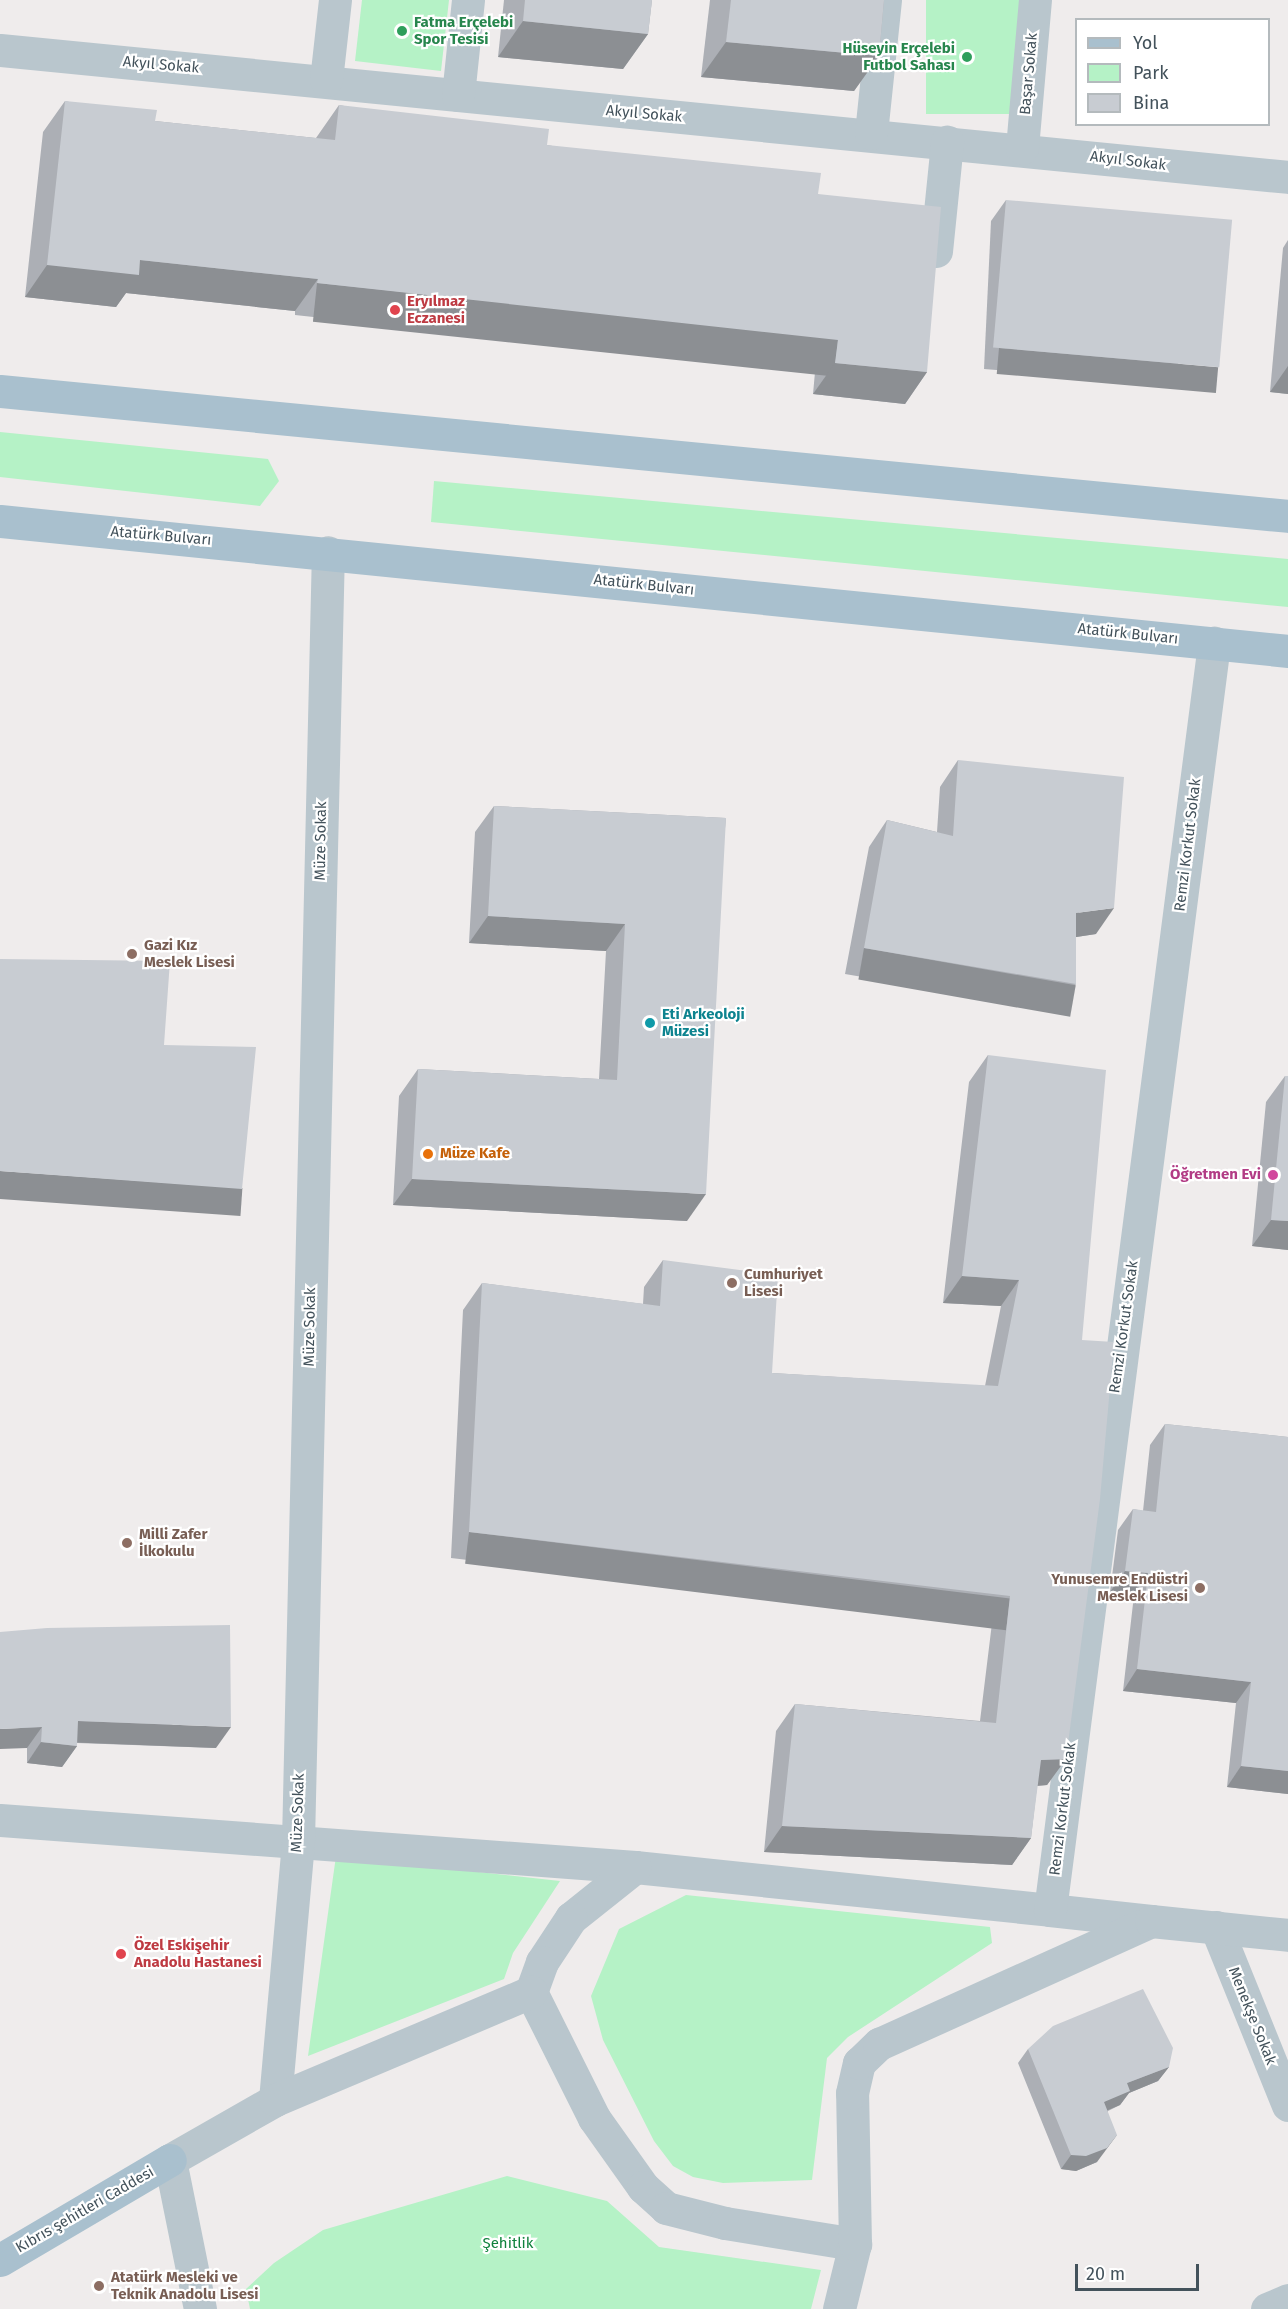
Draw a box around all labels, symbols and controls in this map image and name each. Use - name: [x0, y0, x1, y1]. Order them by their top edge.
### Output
- place label: Fatma Erçelebi Spor Tesisi: [414, 13, 513, 48]
- legend: [1075, 18, 1270, 126]
- marker: Fatma Erçelebi Spor Tesisi: [395, 24, 409, 38]
- street label: Başar Sokak: [1016, 32, 1042, 116]
- text: Yol: [1133, 32, 1158, 54]
- place label: Hüseyin Erçelebi Futbol Sahası: [843, 39, 955, 74]
- marker: Hüseyin Erçelebi Futbol Sahası: [960, 50, 974, 64]
- street label: Akyıl Sokak: [122, 53, 200, 77]
- text: Park: [1133, 62, 1168, 84]
- text: Bina: [1133, 92, 1169, 114]
- street label: Akyıl Sokak: [605, 102, 683, 126]
- street label: Akyıl Sokak: [1089, 147, 1167, 175]
- place label: Eryılmaz Eczanesi: [407, 292, 465, 327]
- marker: Eryılmaz Eczanesi: [388, 303, 402, 317]
- street label: Atatürk Bulvarı: [110, 523, 212, 549]
- street label: Atatürk Bulvarı: [593, 571, 695, 599]
- street label: Atatürk Bulvarı: [1077, 620, 1179, 648]
- street label: Remzi Korkut Sokak: [1171, 778, 1205, 912]
- street label: Müze Sokak: [311, 801, 331, 881]
- place label: Gazi Kız Meslek Lisesi: [144, 936, 235, 971]
- marker: Gazi Kız Meslek Lisesi: [125, 947, 139, 961]
- place label: Eti Arkeoloji Müzesi: [662, 1005, 745, 1040]
- marker: Eti Arkeoloji Müzesi: [643, 1016, 657, 1030]
- place label: Müze Kafe: [440, 1145, 510, 1163]
- marker: Müze Kafe: [421, 1147, 435, 1161]
- place label: Öğretmen Evi: [1170, 1166, 1261, 1184]
- marker: Öğretmen Evi: [1266, 1168, 1280, 1182]
- street label: Remzi Korkut Sokak: [1106, 1260, 1142, 1394]
- place label: Cumhuriyet Lisesi: [744, 1265, 823, 1300]
- marker: Cumhuriyet Lisesi: [725, 1276, 739, 1290]
- street label: Müze Sokak: [300, 1287, 320, 1367]
- place label: Milli Zafer İlkokulu: [139, 1525, 207, 1560]
- marker: Milli Zafer İlkokulu: [120, 1536, 134, 1550]
- place label: Yunusemre Endüstri Meslek Lisesi: [1051, 1570, 1188, 1605]
- marker: Yunusemre Endüstri Meslek Lisesi: [1193, 1581, 1207, 1595]
- street label: Remzi Korkut Sokak: [1046, 1742, 1080, 1876]
- street label: Müze Sokak: [288, 1773, 308, 1853]
- place label: Özel Eskişehir Anadolu Hastanesi: [134, 1936, 262, 1971]
- marker: Özel Eskişehir Anadolu Hastanesi: [112, 1945, 130, 1963]
- street label: Menekşe Sokak: [1224, 1965, 1280, 2067]
- street label: Kıbrıs şehitleri Caddesi: [13, 2163, 157, 2257]
- park label: Şehitlik: [483, 2235, 533, 2253]
- scale bar: [1078, 2252, 1202, 2290]
- text: 20 m: [1086, 2263, 1125, 2285]
- place label: Atatürk Mesleki ve Teknik Anadolu Lisesi: [111, 2268, 259, 2303]
- marker: Atatürk Mesleki ve Teknik Anadolu Lisesi: [92, 2279, 106, 2293]

